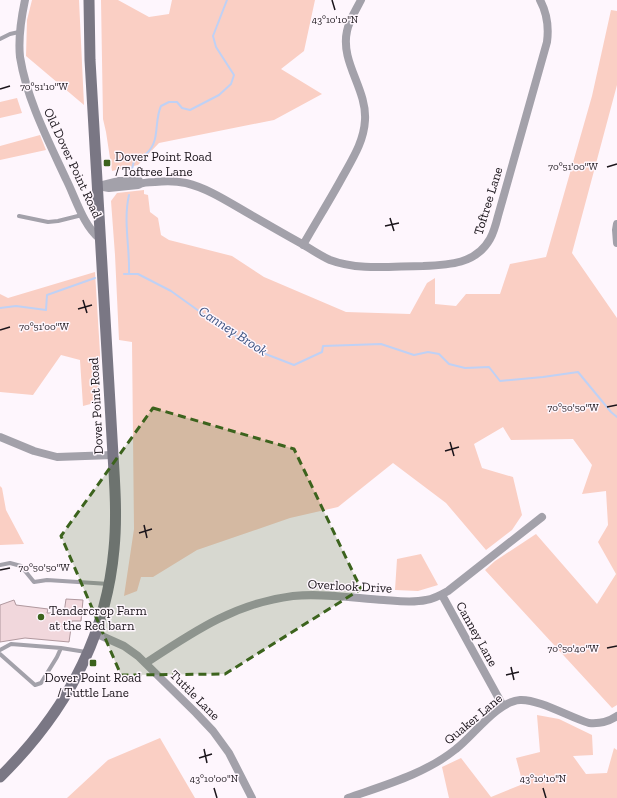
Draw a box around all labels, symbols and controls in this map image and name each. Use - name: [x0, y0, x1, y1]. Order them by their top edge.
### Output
- text: 43°10'10"N: [312, 14, 359, 26]
- text: 70°51'10"W: [20, 81, 69, 93]
- street label: Old Dover Point Road: [41, 106, 105, 220]
- place label: Dover Point Road / Toftree Lane: [115, 149, 212, 179]
- marker: Dover Point Road / Toftree Lane: [102, 158, 112, 168]
- text: 70°51'00"W: [548, 161, 598, 173]
- street label: Toftree Lane: [471, 165, 505, 237]
- water label: Canney Brook: [195, 302, 271, 360]
- text: 70°51'00"W: [19, 321, 69, 333]
- street label: Dover Point Road: [86, 357, 106, 455]
- text: 70°50'50"W: [547, 402, 599, 414]
- text: 70°50'50"W: [18, 562, 70, 574]
- street label: Overlook Drive: [307, 576, 393, 596]
- street label: Canney Lane: [453, 599, 501, 669]
- place label: Tendercrop Farm at the Red barn: [49, 603, 148, 633]
- marker: Tendercrop Farm at the Red barn: [36, 612, 46, 622]
- text: 70°50'40"W: [547, 643, 599, 655]
- marker: Dover Point Road / Tuttle Lane: [88, 658, 98, 668]
- street label: Tuttle Lane: [167, 667, 223, 723]
- place label: Dover Point Road / Tuttle Lane: [45, 670, 142, 700]
- street label: Quaker Lane: [441, 690, 505, 748]
- text: 43°10'00"N: [190, 773, 239, 785]
- text: 43°10'10"N: [520, 773, 567, 785]

